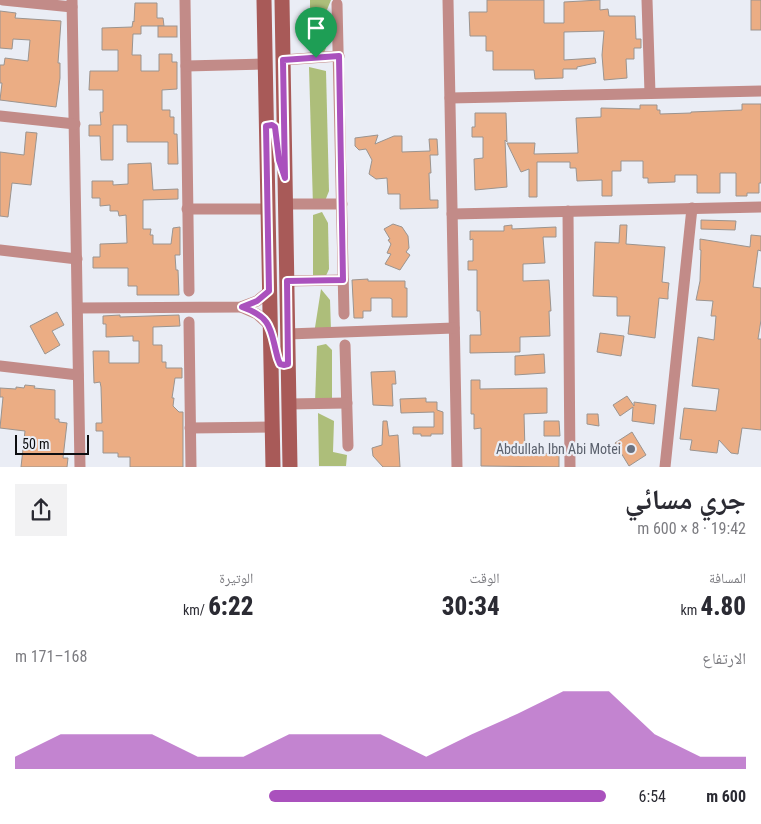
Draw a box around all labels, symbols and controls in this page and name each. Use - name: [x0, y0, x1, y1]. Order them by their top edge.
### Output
- pin: [295, 7, 337, 58]
- icon: arrive: [302, 14, 330, 42]
- scale bar: [15, 432, 89, 455]
- text: 50 m: [22, 436, 50, 452]
- place label: Abdullah Ibn Abi Motei: [496, 441, 621, 457]
- marker: Abdullah Ibn Abi Motei: [625, 443, 637, 455]
- text: جري مسائي: [625, 483, 746, 516]
- button: share: [15, 484, 67, 536]
- text: 19:42 · 8 × 600 m: [637, 519, 746, 538]
- text: الوتيرة: [219, 570, 253, 586]
- text: الوقت: [470, 570, 500, 586]
- text: المسافة: [709, 570, 746, 586]
- text: 6:22: [208, 592, 253, 621]
- text: 30:34: [442, 592, 500, 621]
- text: 4.80: [700, 592, 746, 621]
- text: /km: [183, 602, 208, 618]
- text: km: [680, 602, 700, 618]
- text: 168–171 m: [15, 647, 87, 666]
- text: الارتفاع: [702, 649, 746, 668]
- text: 6:54: [639, 787, 666, 806]
- text: 600 m: [706, 787, 746, 806]

